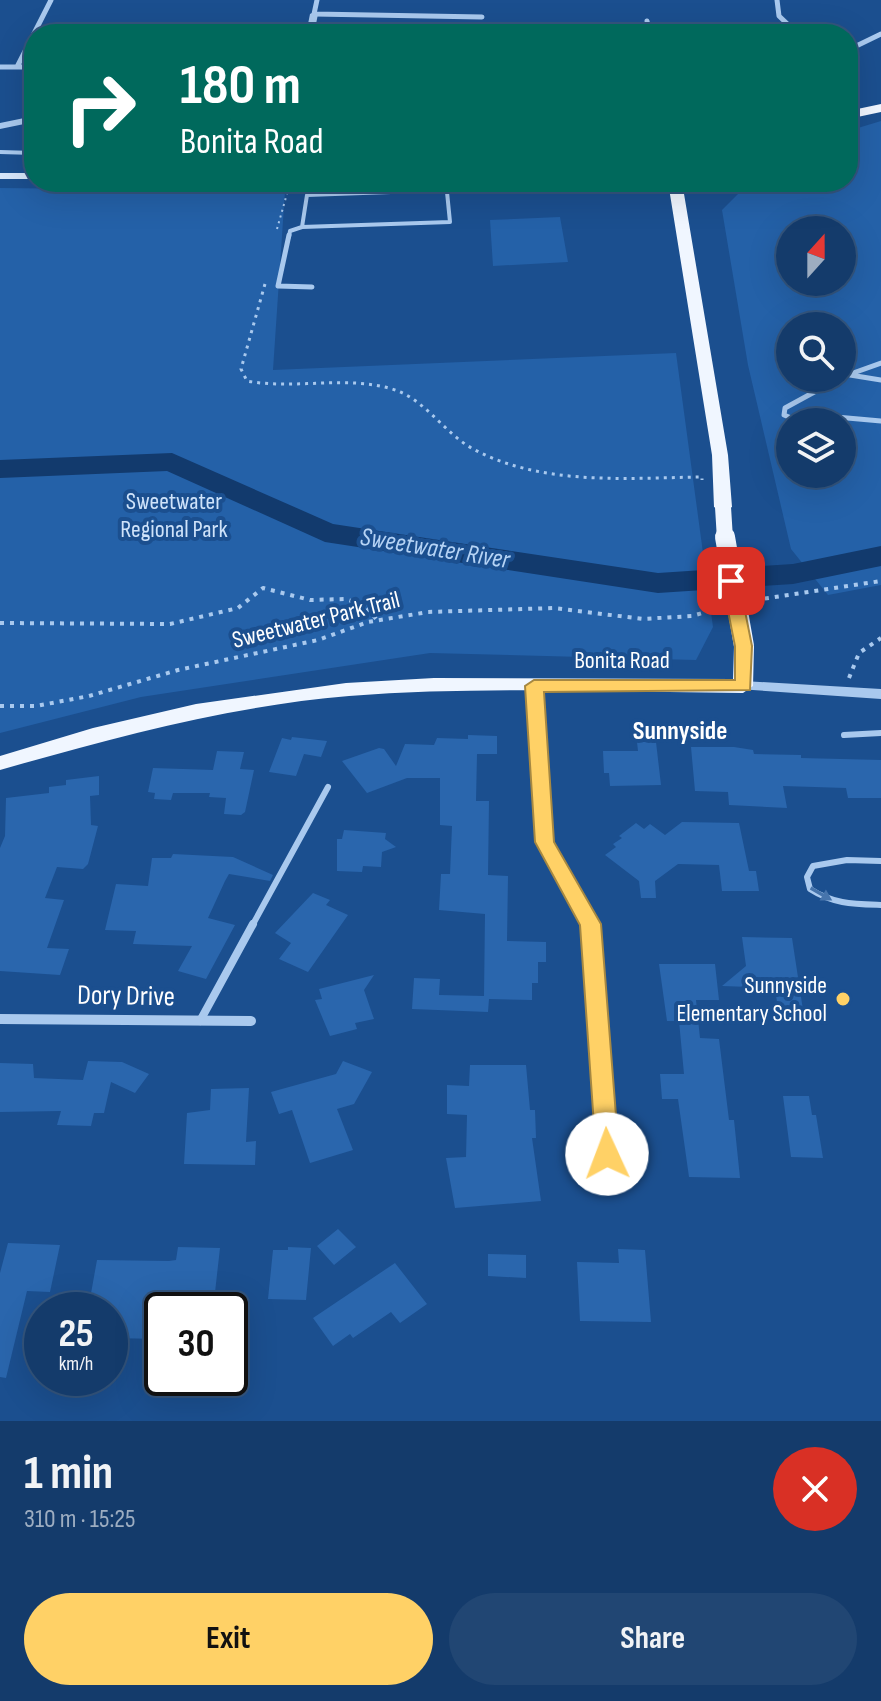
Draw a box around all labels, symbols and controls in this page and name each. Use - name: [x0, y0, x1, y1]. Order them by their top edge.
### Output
- text: 180 m: [180, 53, 301, 120]
- icon: right: [48, 56, 152, 160]
- text: Bonita Road: [180, 121, 323, 164]
- north arrow: [776, 216, 856, 296]
- map controls: [776, 216, 856, 488]
- button: search: [776, 312, 856, 392]
- button: layers: [776, 408, 856, 488]
- park label: Sweetwater Regional Park: [120, 487, 228, 544]
- water label: Sweetwater River: [358, 522, 514, 576]
- pin: [697, 547, 765, 615]
- icon: arrive: [709, 559, 753, 603]
- street label: Sweetwater Park Trail: [229, 585, 403, 655]
- street label: Bonita Road: [574, 646, 670, 675]
- district label: Sunnyside: [633, 716, 727, 747]
- one-way arrow: [810, 886, 833, 901]
- place label: Sunnyside Elementary School: [676, 971, 827, 1028]
- street label: Dory Drive: [77, 979, 175, 1013]
- marker: Sunnyside Elementary School: [834, 990, 852, 1008]
- position arrow: [565, 1112, 649, 1196]
- speed limit sign: 30: [144, 1292, 248, 1396]
- text: 25: [58, 1310, 94, 1358]
- text: km/h: [59, 1352, 93, 1376]
- text: 1 min: [24, 1445, 113, 1502]
- button: close: [773, 1447, 857, 1531]
- text: 310 m · 15:25: [24, 1504, 135, 1535]
- button: Exit: [24, 1593, 433, 1685]
- button: Share: [449, 1593, 857, 1685]

